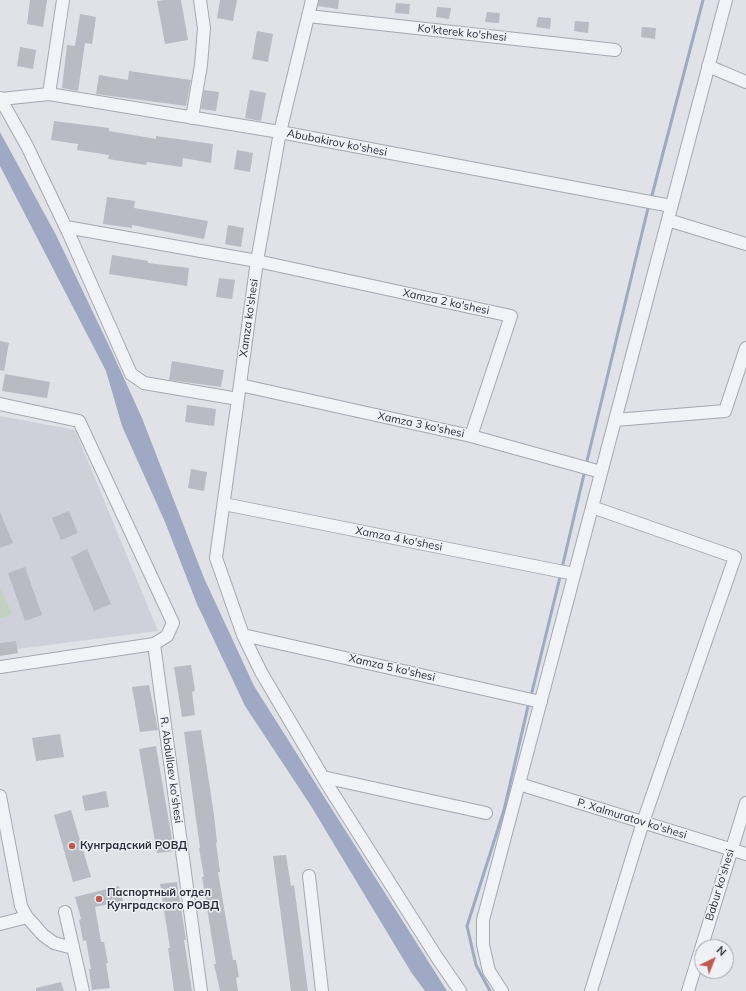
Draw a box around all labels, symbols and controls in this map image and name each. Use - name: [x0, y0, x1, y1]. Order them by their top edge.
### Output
- street label: Ko'kterek ko'shesi: [417, 22, 507, 44]
- street label: Abubakirov ko'shesi: [286, 127, 388, 159]
- street label: Xamza ko'shesi: [237, 278, 261, 358]
- street label: Xamza 2 ko'shesi: [401, 286, 491, 318]
- street label: Xamza 3 ko'shesi: [376, 409, 466, 441]
- street label: Xamza 4 ko'shesi: [354, 524, 444, 554]
- street label: Xamza 5 ko'shesi: [348, 652, 436, 684]
- street label: R. Abdullaev ko'shesi: [157, 716, 185, 824]
- street label: P. Xalmuratov ko'shesi: [576, 796, 688, 842]
- place label: Кунградский РОВД: [80, 839, 187, 853]
- marker: Кунградский РОВД: [67, 841, 77, 851]
- street label: Babur ko'shesi: [703, 848, 737, 922]
- place label: Паспортный отдел Кунградского РОВД: [107, 886, 219, 912]
- marker: Паспортный отдел Кунградского РОВД: [94, 894, 104, 904]
- north arrow: [694, 939, 734, 979]
- text: N: [714, 943, 729, 959]

